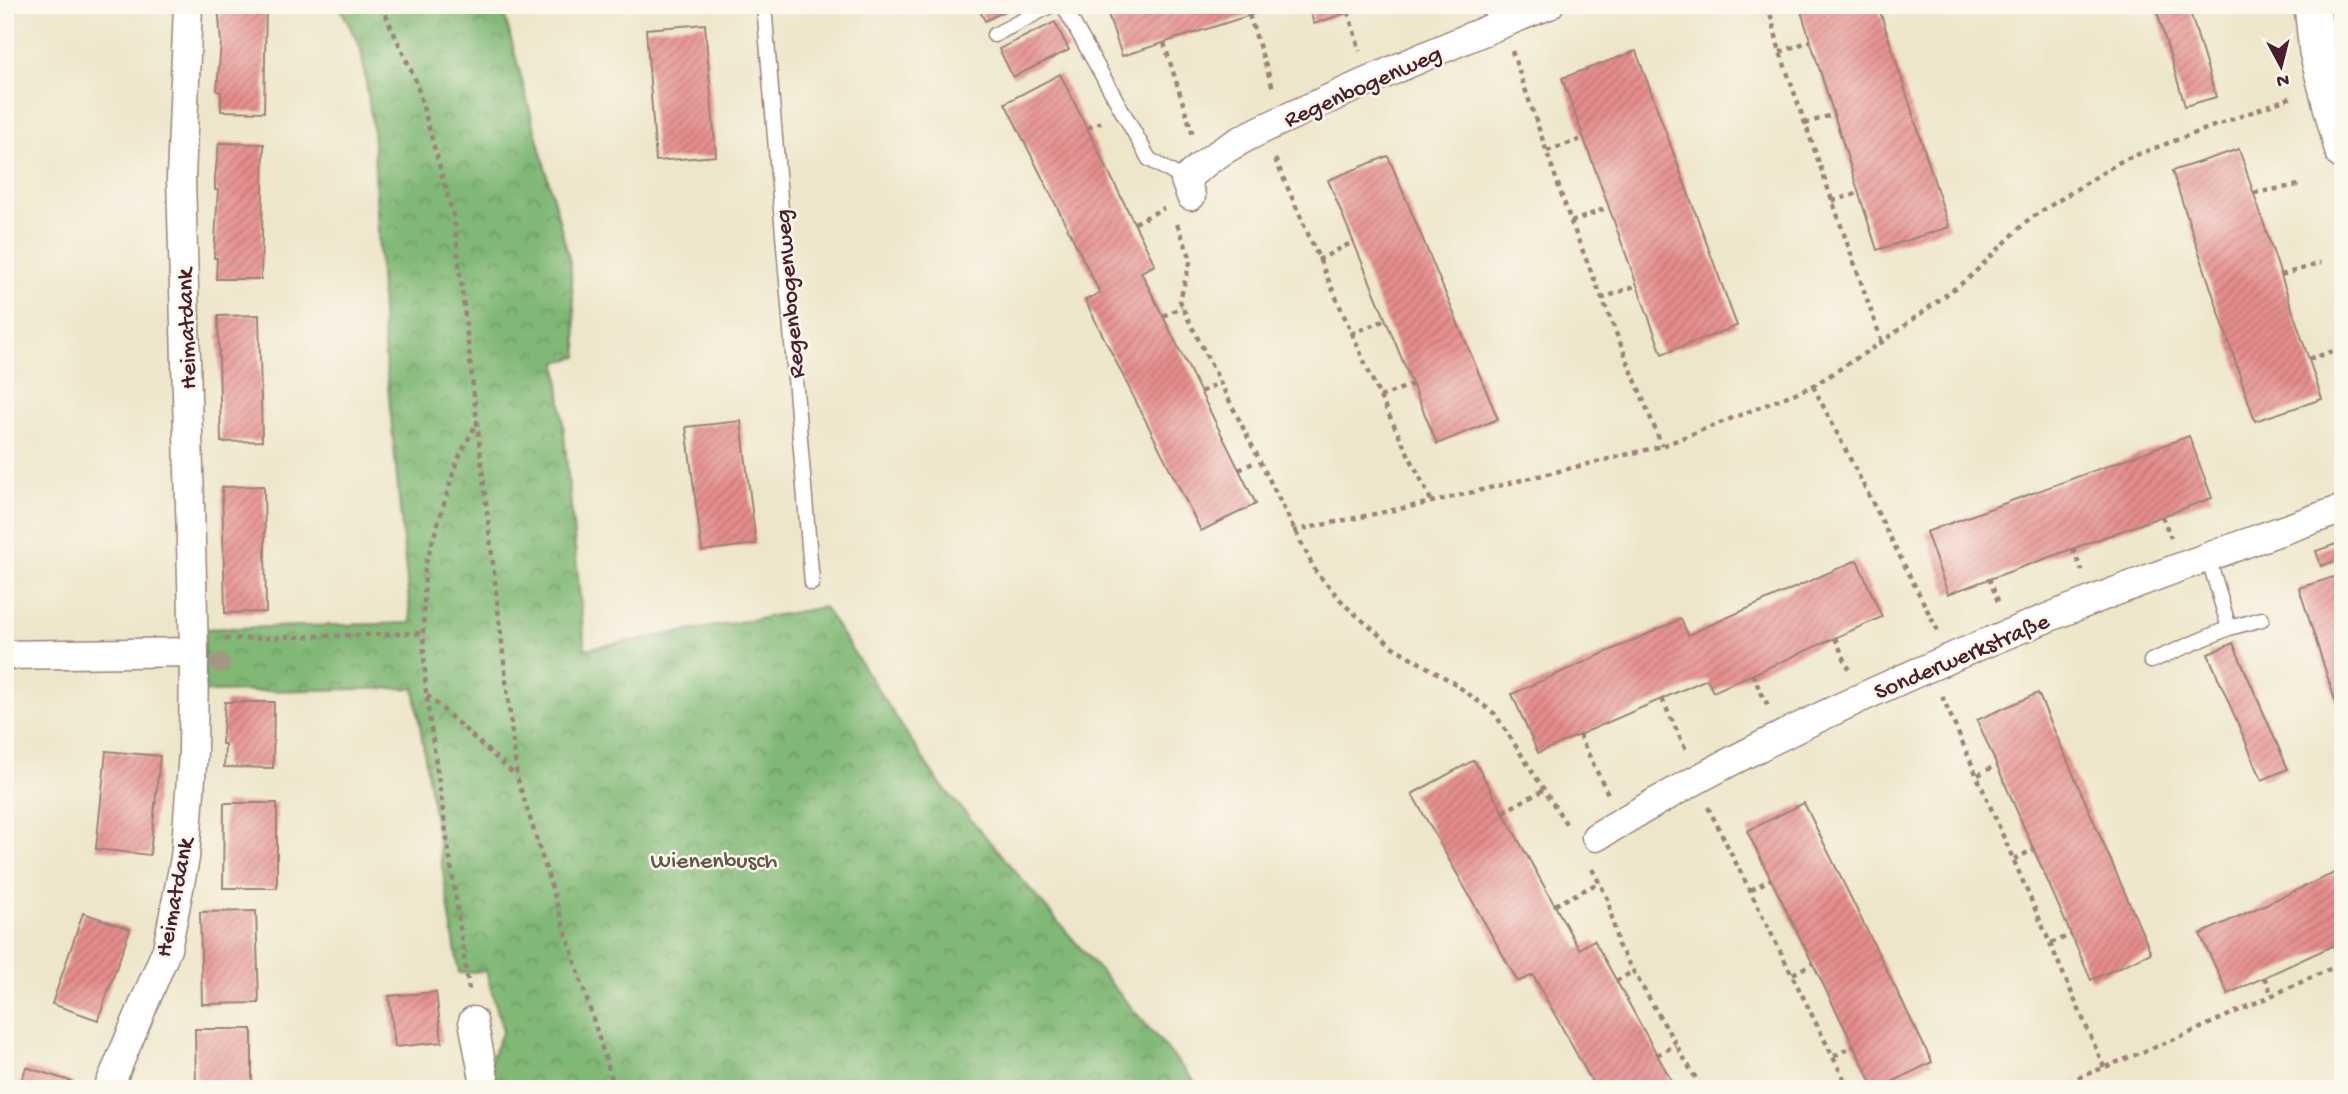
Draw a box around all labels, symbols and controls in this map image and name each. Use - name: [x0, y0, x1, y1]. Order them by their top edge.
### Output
- north arrow: [2246, 32, 2316, 102]
- street label: Regenbogenweg: [1280, 40, 1447, 136]
- text: N: [2275, 67, 2290, 92]
- street label: Regenbogenweg: [770, 208, 813, 379]
- street label: Heimatdank: [172, 266, 205, 390]
- street label: Sonderwerkstraße: [1870, 608, 2055, 708]
- street label: Heimatdank: [151, 833, 203, 960]
- park label: Wienenbusch: [651, 848, 778, 877]

